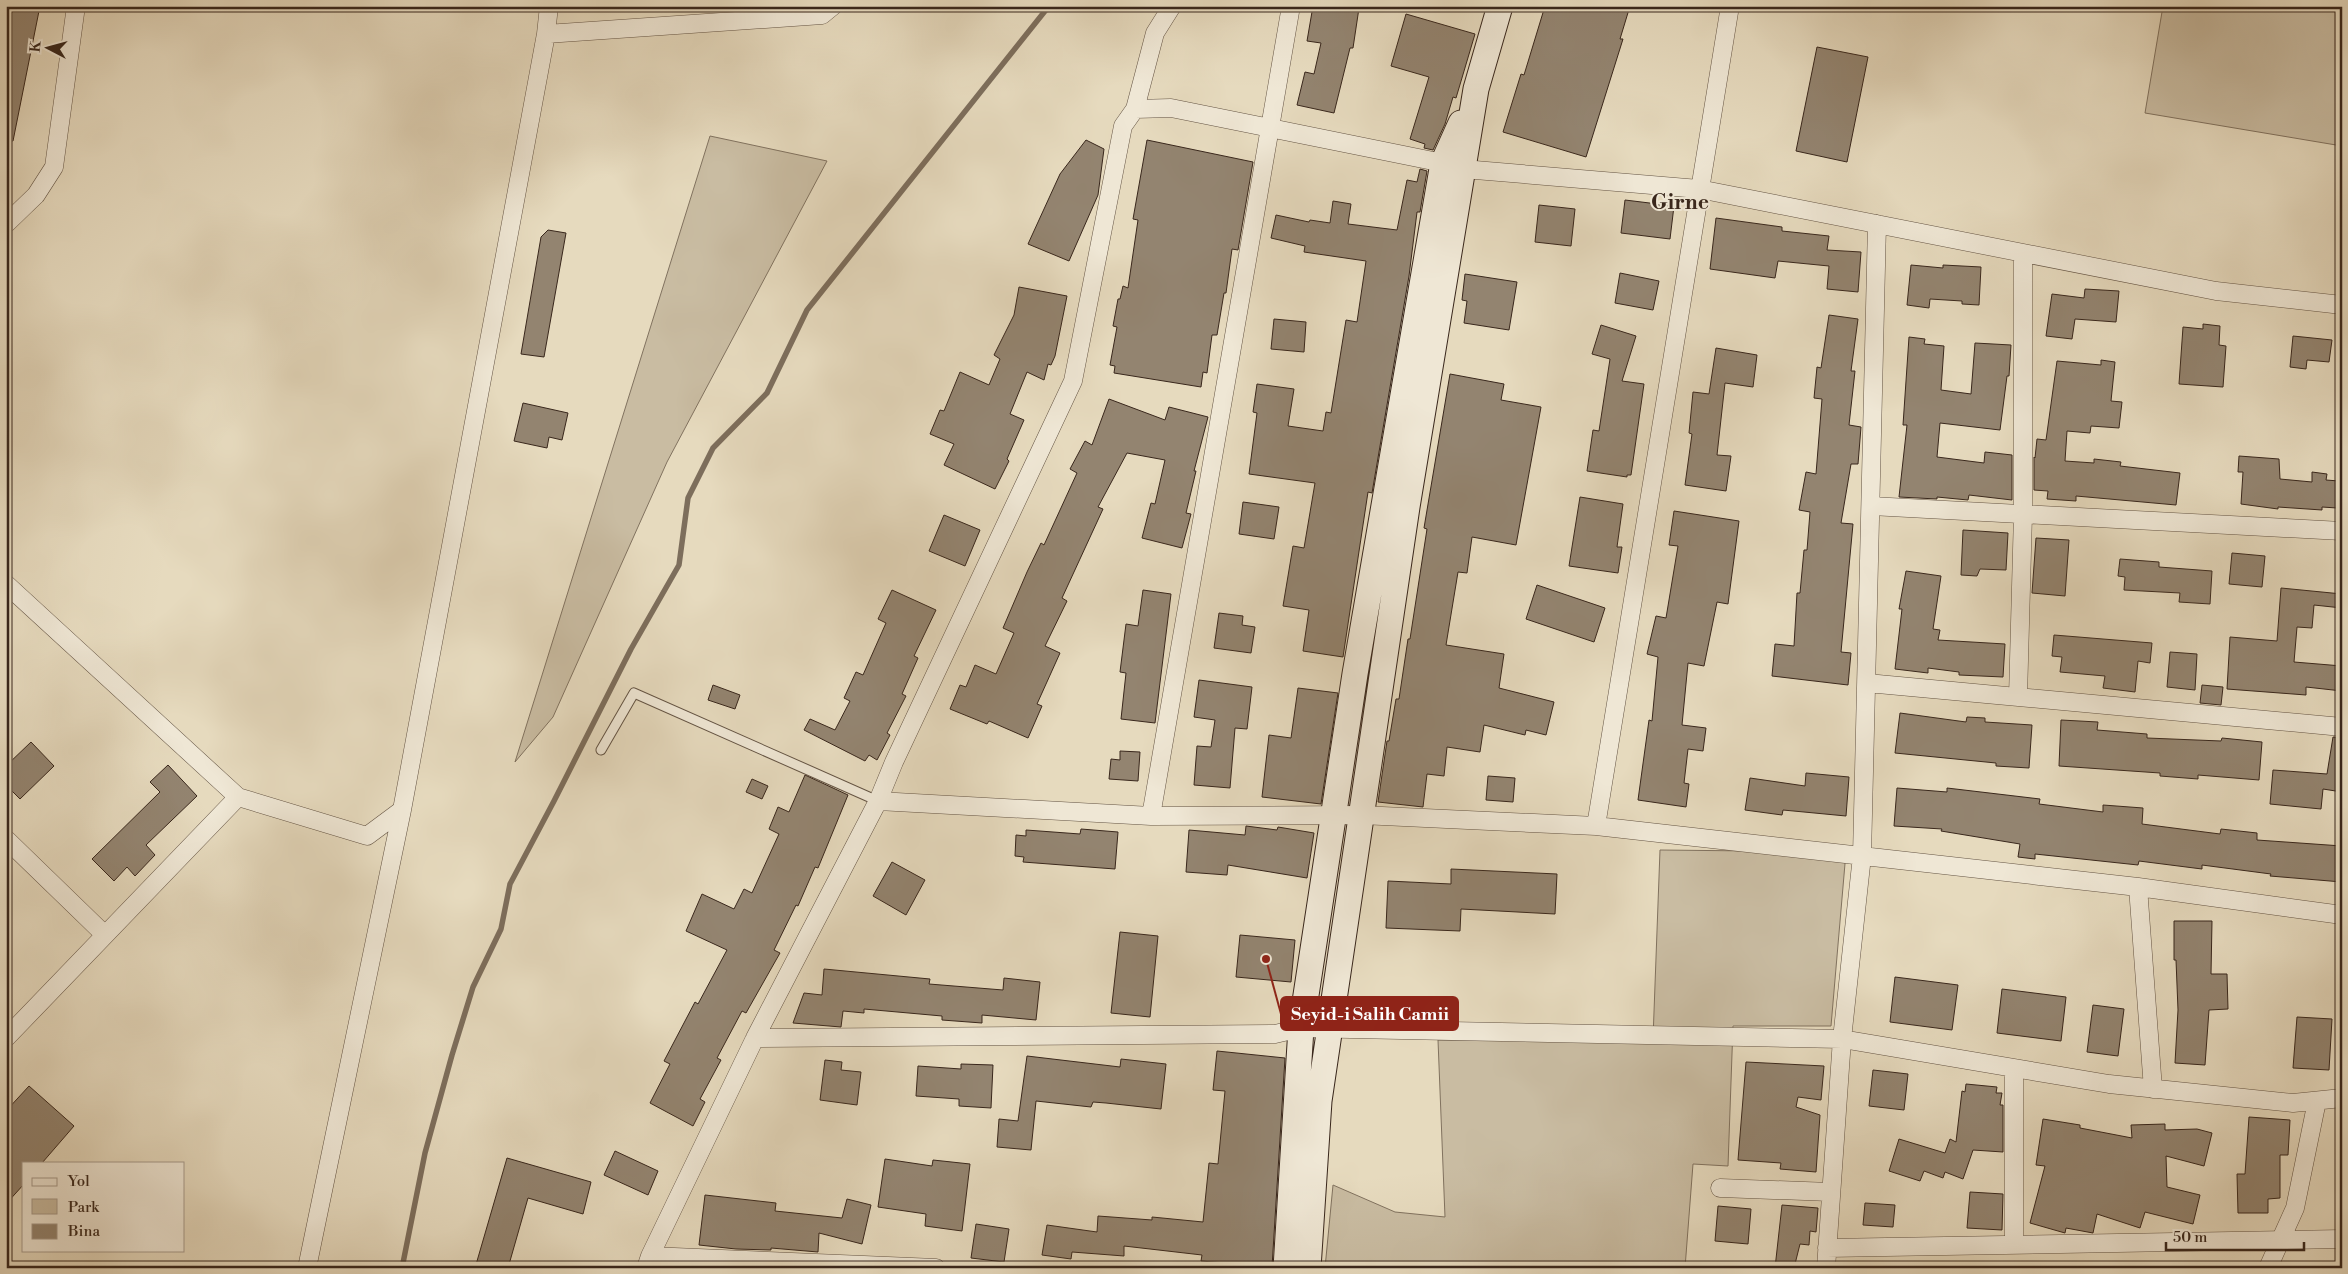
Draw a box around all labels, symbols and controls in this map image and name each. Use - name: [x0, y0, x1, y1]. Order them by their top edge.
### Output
- north arrow: [22, 22, 72, 72]
- text: K: [27, 40, 46, 53]
- district label: Girne: [1651, 190, 1709, 216]
- callout: Seyid-i Salih Camii: [1281, 997, 1458, 1030]
- text: Seyid-i Salih Camii: [1291, 1003, 1449, 1026]
- legend: [22, 1162, 185, 1252]
- text: Yol: [67, 1172, 90, 1191]
- text: Park: [68, 1198, 100, 1217]
- scale bar: [2166, 1219, 2303, 1251]
- text: Bina: [67, 1222, 100, 1241]
- text: 50 m: [2173, 1228, 2207, 1247]

